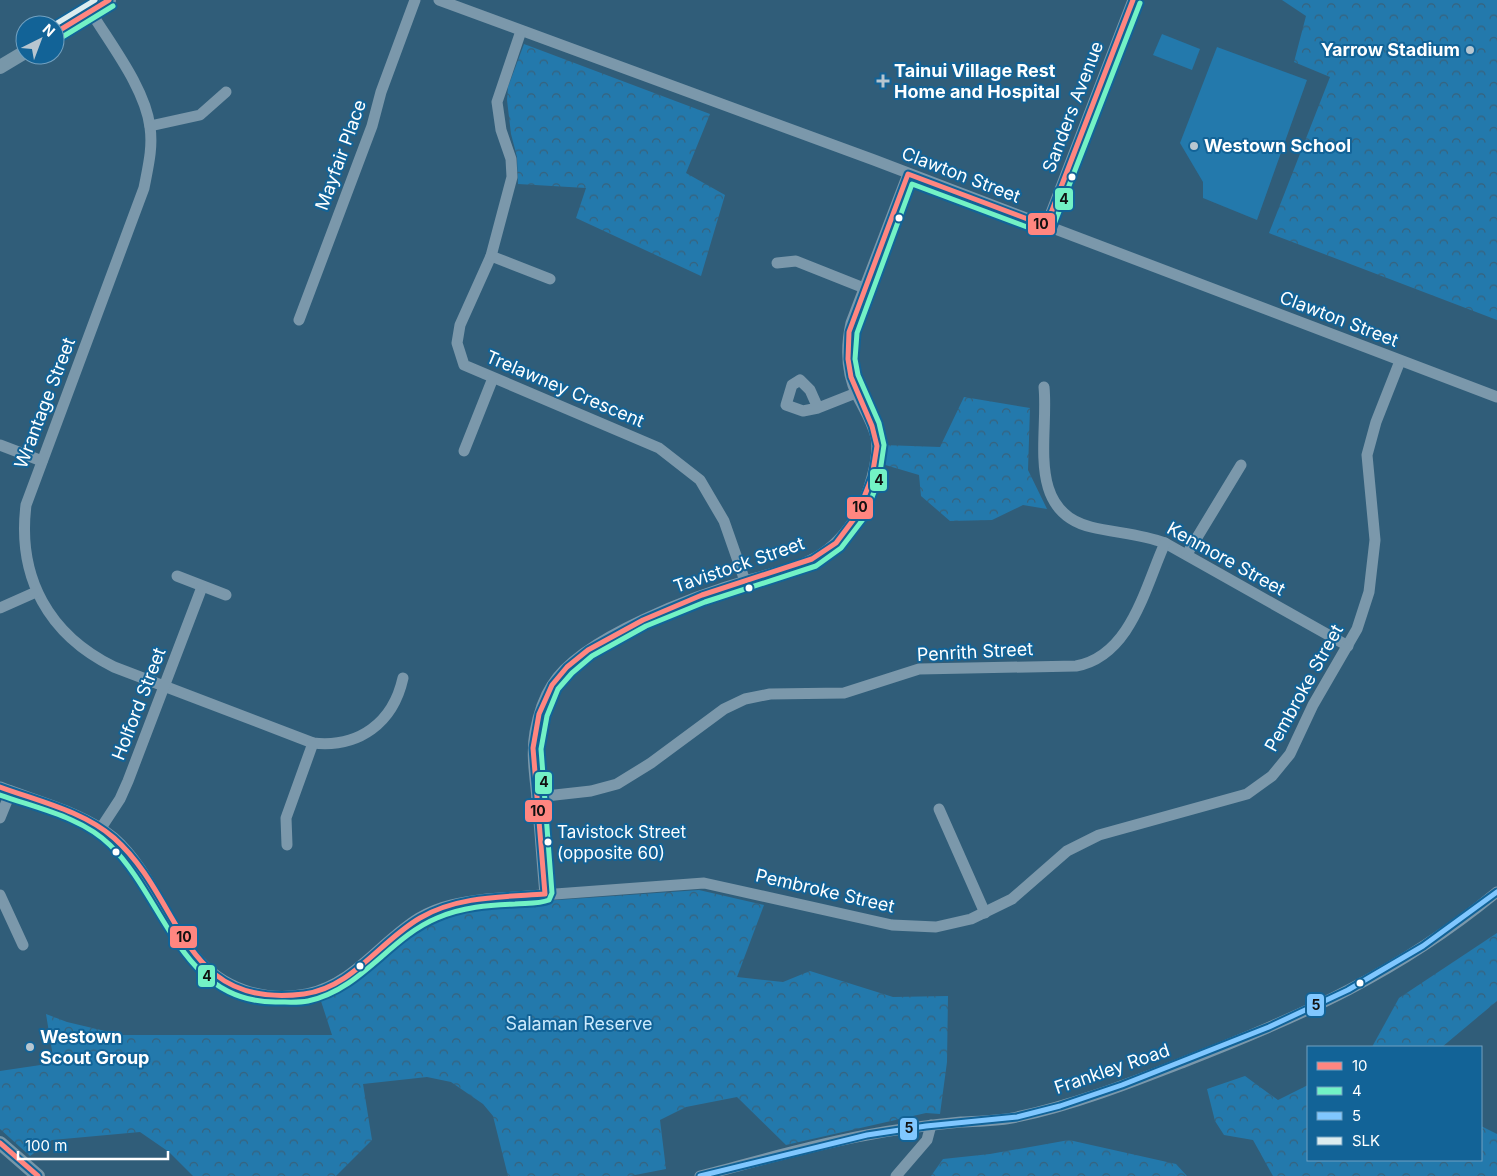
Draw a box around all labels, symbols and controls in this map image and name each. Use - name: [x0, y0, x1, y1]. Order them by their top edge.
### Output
- north arrow: [15, 15, 65, 65]
- text: N: [39, 20, 59, 40]
- street label: Sanders Avenue: [1038, 38, 1107, 175]
- place label: Yarrow Stadium: [1321, 39, 1460, 60]
- marker: Yarrow Stadium: [1464, 44, 1476, 56]
- place label: Tainui Village Rest Home and Hospital: [894, 60, 1060, 102]
- marker: Tainui Village Rest Home and Hospital: [876, 74, 890, 88]
- street label: Mayfair Place: [311, 97, 370, 213]
- place label: Westown School: [1204, 135, 1351, 156]
- marker: Westown School: [1188, 140, 1200, 152]
- street label: Clawton Street: [899, 142, 1024, 207]
- unlabelled marker: [1067, 172, 1077, 182]
- line badge: 4: [1054, 187, 1074, 211]
- text: 4: [1059, 190, 1069, 207]
- line badge: 10: [1027, 212, 1056, 236]
- unlabelled marker: [894, 213, 904, 223]
- text: 10: [1033, 215, 1049, 232]
- street label: Clawton Street: [1277, 286, 1402, 351]
- street label: Wrantage Street: [10, 334, 79, 471]
- street label: Trelawney Crescent: [483, 346, 647, 431]
- line badge: 4: [869, 468, 888, 492]
- text: 4: [874, 471, 884, 488]
- line badge: 10: [846, 496, 874, 520]
- text: 10: [852, 498, 868, 515]
- street label: Kenmore Street: [1163, 517, 1289, 600]
- street label: Tavistock Street: [671, 532, 807, 597]
- unlabelled marker: [744, 583, 754, 593]
- street label: Pembroke Street: [1260, 621, 1347, 755]
- street label: Penrith Street: [916, 638, 1034, 665]
- street label: Holford Street: [107, 644, 170, 763]
- line badge: 4: [534, 771, 553, 795]
- text: 4: [539, 773, 549, 790]
- line badge: 10: [524, 799, 553, 823]
- text: 10: [530, 802, 546, 819]
- place label: Tavistock Street (opposite 60): [557, 822, 686, 863]
- marker: Tavistock Street (opposite 60): [543, 837, 553, 847]
- unlabelled marker: [111, 847, 121, 857]
- street label: Pembroke Street: [754, 864, 897, 917]
- line badge: 10: [169, 925, 198, 949]
- text: 10: [176, 928, 192, 945]
- unlabelled marker: [355, 961, 365, 971]
- line badge: 4: [197, 964, 216, 988]
- text: 4: [202, 967, 212, 984]
- unlabelled marker: [1355, 978, 1365, 988]
- line badge: 5: [1306, 993, 1325, 1017]
- text: 5: [1312, 996, 1321, 1013]
- park label: Salaman Reserve: [506, 1013, 652, 1034]
- place label: Westown Scout Group: [40, 1026, 149, 1068]
- street label: Frankley Road: [1051, 1039, 1172, 1098]
- marker: Westown Scout Group: [24, 1041, 36, 1053]
- legend: [1307, 1046, 1482, 1161]
- text: 10: [1352, 1056, 1368, 1075]
- text: 4: [1352, 1081, 1362, 1100]
- text: 5: [1352, 1106, 1361, 1125]
- line badge: 5: [899, 1117, 918, 1141]
- text: 5: [905, 1119, 914, 1136]
- scale bar: [18, 1128, 168, 1160]
- text: SLK: [1352, 1131, 1380, 1150]
- text: 100 m: [25, 1136, 67, 1155]

